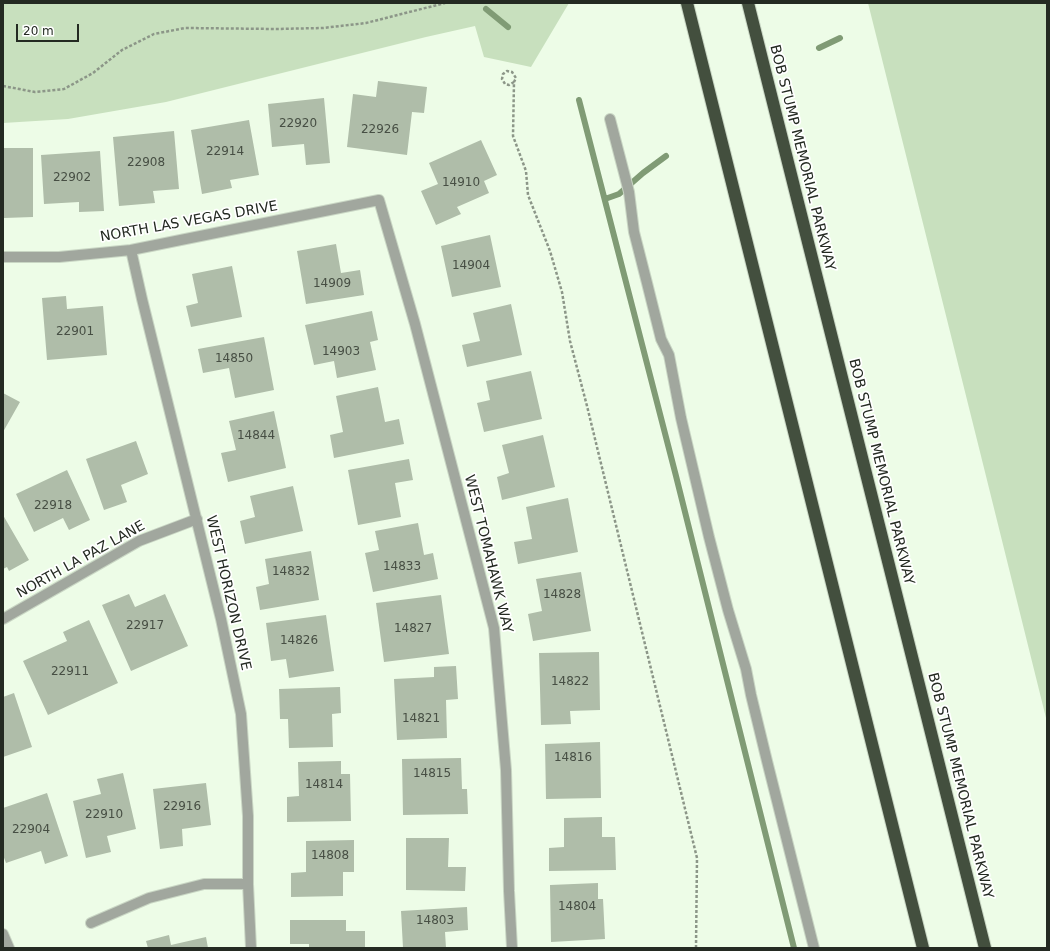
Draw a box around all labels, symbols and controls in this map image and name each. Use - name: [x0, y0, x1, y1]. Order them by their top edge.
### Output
- scale bar: [18, 16, 81, 42]
- text: 20 m: [23, 24, 54, 38]
- street label: BOB STUMP MEMORIAL PARKWAY: [766, 43, 838, 273]
- house number: 22920: [279, 117, 317, 131]
- house number: 22926: [361, 123, 399, 137]
- house number: 22914: [206, 145, 244, 159]
- house number: 22908: [127, 156, 165, 170]
- house number: 22902: [53, 171, 91, 185]
- house number: 14910: [442, 176, 480, 190]
- street label: NORTH LAS VEGAS DRIVE: [99, 198, 279, 246]
- house number: 14904: [452, 259, 490, 273]
- house number: 14909: [313, 277, 351, 291]
- house number: 22901: [56, 325, 94, 339]
- house number: 14903: [322, 345, 360, 359]
- house number: 14850: [215, 352, 253, 366]
- street label: BOB STUMP MEMORIAL PARKWAY: [845, 357, 917, 587]
- house number: 14844: [237, 429, 275, 443]
- street label: WEST TOMAHAWK WAY: [460, 473, 516, 635]
- house number: 22918: [34, 499, 72, 513]
- street label: WEST HORIZON DRIVE: [202, 514, 254, 672]
- street label: NORTH LA PAZ LANE: [14, 518, 148, 602]
- house number: 14833: [383, 560, 421, 574]
- house number: 14832: [272, 565, 310, 579]
- house number: 14828: [543, 588, 581, 602]
- house number: 22917: [126, 619, 164, 633]
- house number: 14827: [394, 622, 432, 636]
- house number: 14826: [280, 634, 318, 648]
- house number: 22911: [51, 665, 89, 679]
- street label: BOB STUMP MEMORIAL PARKWAY: [924, 671, 996, 901]
- house number: 14822: [551, 675, 589, 689]
- house number: 14821: [402, 712, 440, 726]
- house number: 14816: [554, 751, 592, 765]
- house number: 14815: [413, 767, 451, 781]
- house number: 14814: [305, 778, 343, 792]
- house number: 22916: [163, 800, 201, 814]
- house number: 22910: [85, 808, 123, 822]
- house number: 22904: [12, 823, 50, 837]
- house number: 14808: [311, 849, 349, 863]
- house number: 14804: [558, 900, 596, 914]
- house number: 14803: [416, 914, 454, 928]

